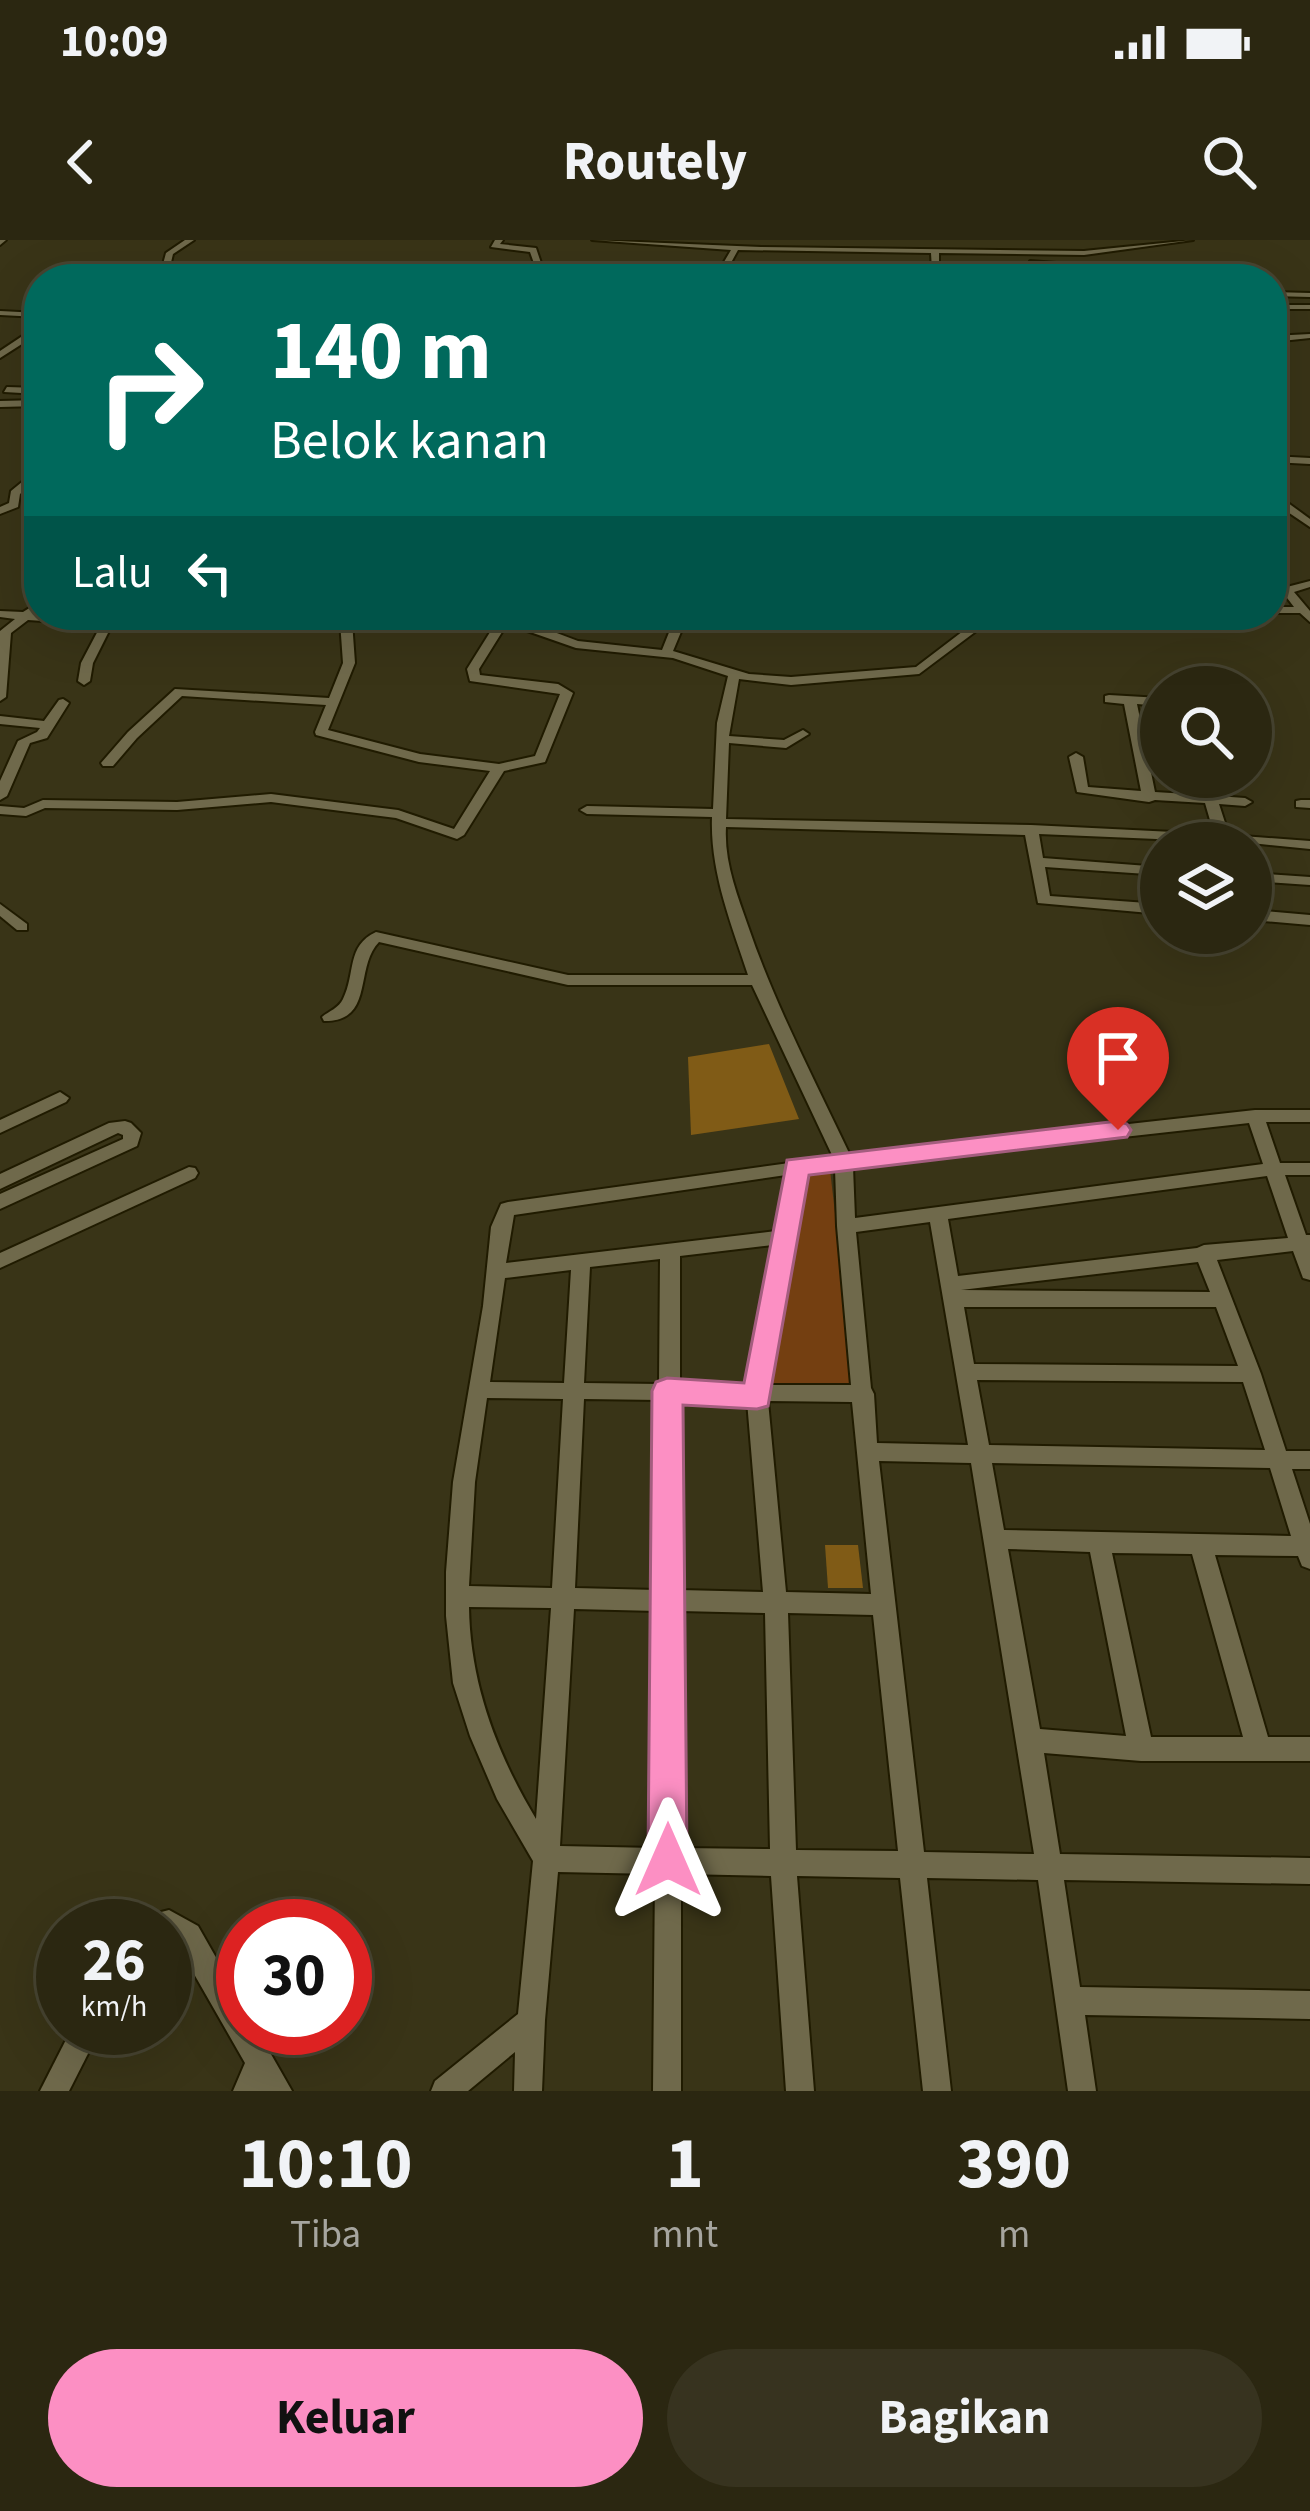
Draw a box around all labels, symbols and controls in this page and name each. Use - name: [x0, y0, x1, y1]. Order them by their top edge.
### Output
- text: 10:09: [60, 10, 169, 74]
- text: Routely: [563, 124, 747, 201]
- icon: back: [48, 129, 114, 195]
- icon: search: [1196, 129, 1262, 195]
- text: 140 m: [270, 292, 492, 412]
- icon: right: [72, 312, 228, 468]
- text: Belok kanan: [270, 403, 549, 480]
- icon: left: [177, 540, 243, 606]
- text: Lalu: [72, 541, 153, 605]
- map controls: [1140, 666, 1272, 954]
- button: search: [1140, 666, 1272, 798]
- button: layers: [1140, 822, 1272, 954]
- pin: [1067, 1007, 1169, 1130]
- icon: arrive: [1085, 1025, 1151, 1091]
- position arrow: [605, 1797, 731, 1923]
- speed limit sign: 30: [216, 1899, 372, 2055]
- text: 26: [82, 1919, 146, 2004]
- text: km/h: [81, 1985, 147, 2028]
- text: 10:10: [239, 2113, 413, 2216]
- text: 1: [666, 2113, 704, 2216]
- text: 390: [957, 2113, 1071, 2216]
- text: Tiba: [290, 2207, 361, 2263]
- text: mnt: [651, 2207, 718, 2263]
- text: m: [998, 2207, 1030, 2263]
- button: Keluar: [48, 2349, 643, 2487]
- button: Bagikan: [667, 2349, 1262, 2487]

